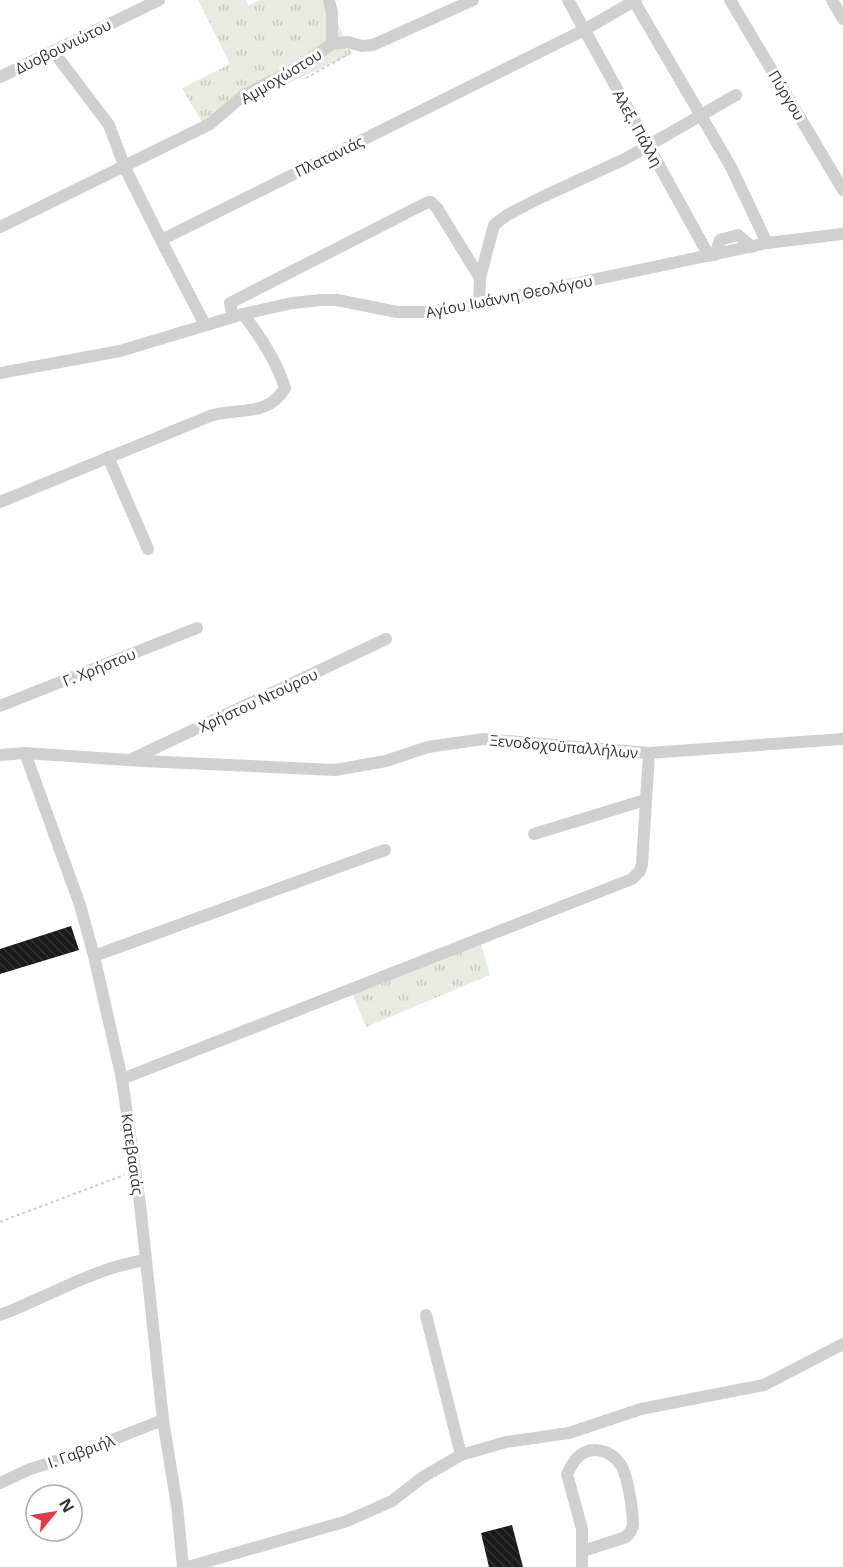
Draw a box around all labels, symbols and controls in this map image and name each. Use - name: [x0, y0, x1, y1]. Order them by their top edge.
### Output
- street label: Δυοβουνιώτου: [12, 14, 114, 78]
- street label: Αμμοχώστου: [237, 44, 325, 108]
- street label: Πύργου: [764, 66, 810, 124]
- street label: Αλεξ. Πάλλη: [609, 86, 667, 170]
- street label: Πλατανιάς: [291, 131, 367, 181]
- street label: Αγίου Ιωάννη Θεολόγου: [424, 270, 594, 322]
- street label: Γ. Χρήστου: [60, 643, 138, 691]
- street label: Χρήστου Ντούρου: [195, 664, 321, 736]
- street label: Ξενοδοχοϋπαλλήλων: [489, 730, 639, 762]
- street label: Κατεβασιάς: [117, 1112, 149, 1196]
- street label: Ι. Γαβριήλ: [45, 1429, 118, 1472]
- north arrow: [24, 1483, 84, 1543]
- text: N: [54, 1494, 80, 1517]

